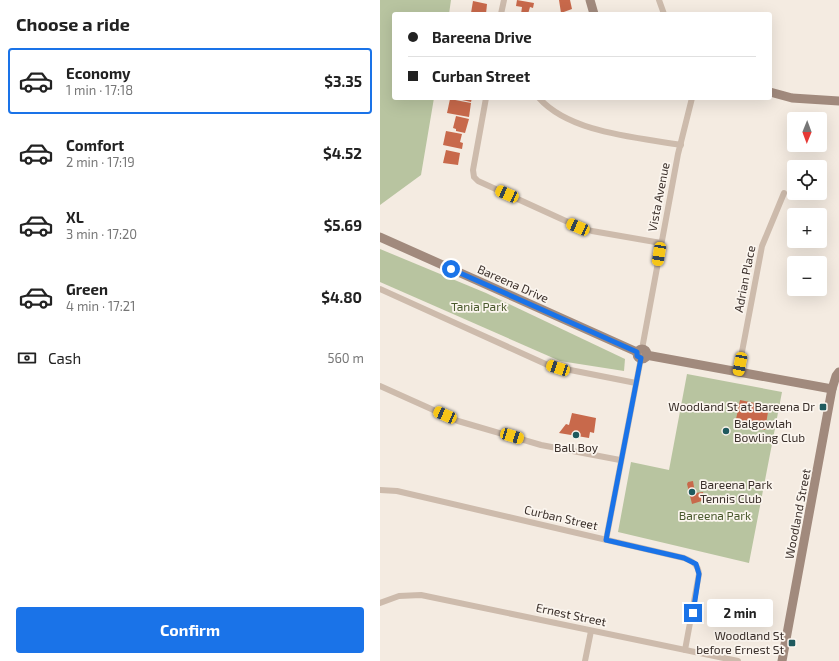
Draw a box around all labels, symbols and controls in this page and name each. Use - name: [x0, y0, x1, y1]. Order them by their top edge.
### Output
- text: Choose a ride: [16, 13, 130, 35]
- text: Bareena Drive: [432, 28, 532, 46]
- icon: car: [18, 63, 54, 99]
- text: Economy: [66, 64, 131, 82]
- text: Curban Street: [432, 67, 530, 85]
- text: $3.35: [324, 72, 362, 90]
- text: 1 min · 17:18: [66, 82, 133, 98]
- north arrow: [787, 112, 827, 152]
- map controls: [787, 112, 827, 296]
- icon: car: [18, 135, 54, 171]
- text: Comfort: [66, 136, 124, 154]
- text: $4.52: [323, 144, 362, 162]
- text: 2 min · 17:19: [66, 154, 135, 170]
- button: locate: [787, 160, 827, 200]
- street label: Vista Avenue: [644, 161, 672, 233]
- car: [494, 184, 520, 204]
- icon: car: [18, 207, 54, 243]
- text: XL: [66, 208, 84, 226]
- button: +: [787, 208, 827, 248]
- text: $5.69: [324, 216, 362, 234]
- car: [565, 217, 591, 237]
- text: 3 min · 17:20: [66, 226, 137, 242]
- car: [651, 241, 667, 267]
- street label: Adrian Place: [731, 244, 757, 313]
- button: −: [787, 256, 827, 296]
- route start: [442, 260, 460, 278]
- street label: Bareena Drive: [476, 261, 551, 305]
- icon: car: [18, 279, 54, 315]
- text: Green: [66, 280, 108, 298]
- text: $4.80: [321, 288, 362, 306]
- text: 4 min · 17:21: [66, 298, 135, 314]
- park label: Tania Park: [451, 299, 507, 313]
- icon: cash: [16, 347, 38, 369]
- text: Cash: [48, 349, 81, 367]
- text: 560 m: [327, 350, 364, 366]
- car: [732, 351, 748, 377]
- car: [545, 359, 571, 377]
- place label: Woodland St at Bareena Dr: [668, 399, 815, 413]
- marker: Woodland St at Bareena Dr: [818, 402, 828, 412]
- car: [432, 405, 458, 425]
- place label: Balgowlah Bowling Club: [734, 416, 805, 444]
- marker: Balgowlah Bowling Club: [721, 426, 731, 436]
- car: [499, 427, 525, 445]
- marker: Ball Boy: [571, 430, 581, 440]
- place label: Ball Boy: [554, 440, 599, 454]
- street label: Woodland Street: [781, 467, 813, 560]
- place label: Bareena Park Tennis Club: [700, 477, 772, 505]
- marker: Bareena Park Tennis Club: [687, 487, 697, 497]
- street label: Curban Street: [523, 502, 600, 532]
- park label: Bareena Park: [679, 508, 751, 522]
- callout: 2 min: [707, 599, 773, 627]
- street label: Ernest Street: [535, 600, 608, 628]
- route end: [684, 604, 702, 622]
- text: 2 min: [723, 605, 757, 621]
- button: Confirm: [16, 607, 364, 653]
- place label: Woodland St before Ernest St: [696, 628, 784, 656]
- marker: Woodland St before Ernest St: [787, 638, 797, 648]

